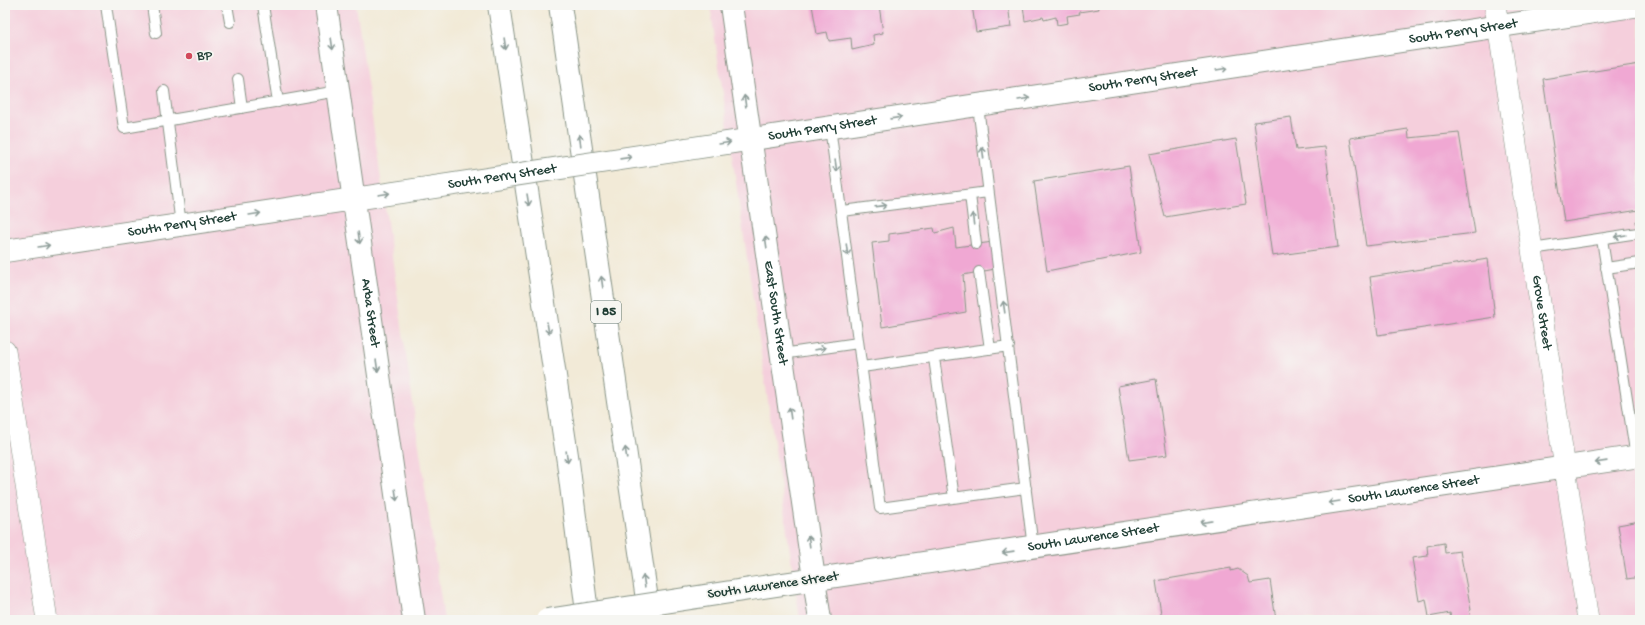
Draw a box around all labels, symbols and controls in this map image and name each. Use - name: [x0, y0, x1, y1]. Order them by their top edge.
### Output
- street label: South Perry Street: [1408, 15, 1520, 48]
- one-way arrow: [328, 37, 336, 50]
- one-way arrow: [501, 37, 509, 50]
- place label: BP: [196, 48, 212, 65]
- marker: BP: [184, 51, 194, 61]
- street label: South Perry Street: [1087, 63, 1199, 97]
- one-way arrow: [1215, 65, 1228, 73]
- one-way arrow: [741, 95, 749, 108]
- one-way arrow: [1017, 95, 1030, 103]
- street label: South Perry Street: [767, 112, 879, 145]
- one-way arrow: [889, 114, 902, 122]
- one-way arrow: [576, 134, 584, 147]
- one-way arrow: [718, 139, 731, 147]
- one-way arrow: [980, 147, 987, 160]
- one-way arrow: [619, 154, 632, 162]
- one-way arrow: [832, 159, 840, 172]
- street label: South Perry Street: [447, 160, 559, 193]
- one-way arrow: [377, 190, 390, 198]
- one-way arrow: [524, 193, 532, 206]
- one-way arrow: [874, 202, 887, 210]
- street label: South Perry Street: [127, 208, 239, 241]
- one-way arrow: [248, 210, 261, 218]
- one-way arrow: [969, 213, 977, 226]
- one-way arrow: [355, 231, 363, 244]
- one-way arrow: [1614, 233, 1627, 241]
- one-way arrow: [762, 236, 770, 249]
- one-way arrow: [37, 242, 50, 250]
- one-way arrow: [843, 243, 850, 256]
- street label: East South Street: [760, 260, 792, 367]
- street label: Grove Street: [1527, 274, 1556, 352]
- one-way arrow: [598, 276, 606, 289]
- street label: Arba Street: [357, 277, 384, 350]
- road number: I 85: [591, 301, 621, 323]
- one-way arrow: [1000, 301, 1008, 314]
- one-way arrow: [544, 321, 552, 334]
- one-way arrow: [813, 345, 826, 353]
- one-way arrow: [373, 359, 381, 372]
- one-way arrow: [786, 406, 794, 419]
- one-way arrow: [622, 447, 630, 460]
- one-way arrow: [563, 450, 571, 463]
- one-way arrow: [1595, 458, 1608, 466]
- street label: South Lawrence Street: [1347, 471, 1482, 508]
- one-way arrow: [392, 488, 400, 501]
- one-way arrow: [1328, 498, 1341, 506]
- one-way arrow: [1200, 518, 1213, 526]
- street label: South Lawrence Street: [1027, 519, 1161, 556]
- one-way arrow: [805, 535, 813, 548]
- one-way arrow: [1002, 548, 1015, 556]
- street label: South Lawrence Street: [706, 568, 841, 604]
- one-way arrow: [640, 575, 648, 588]

